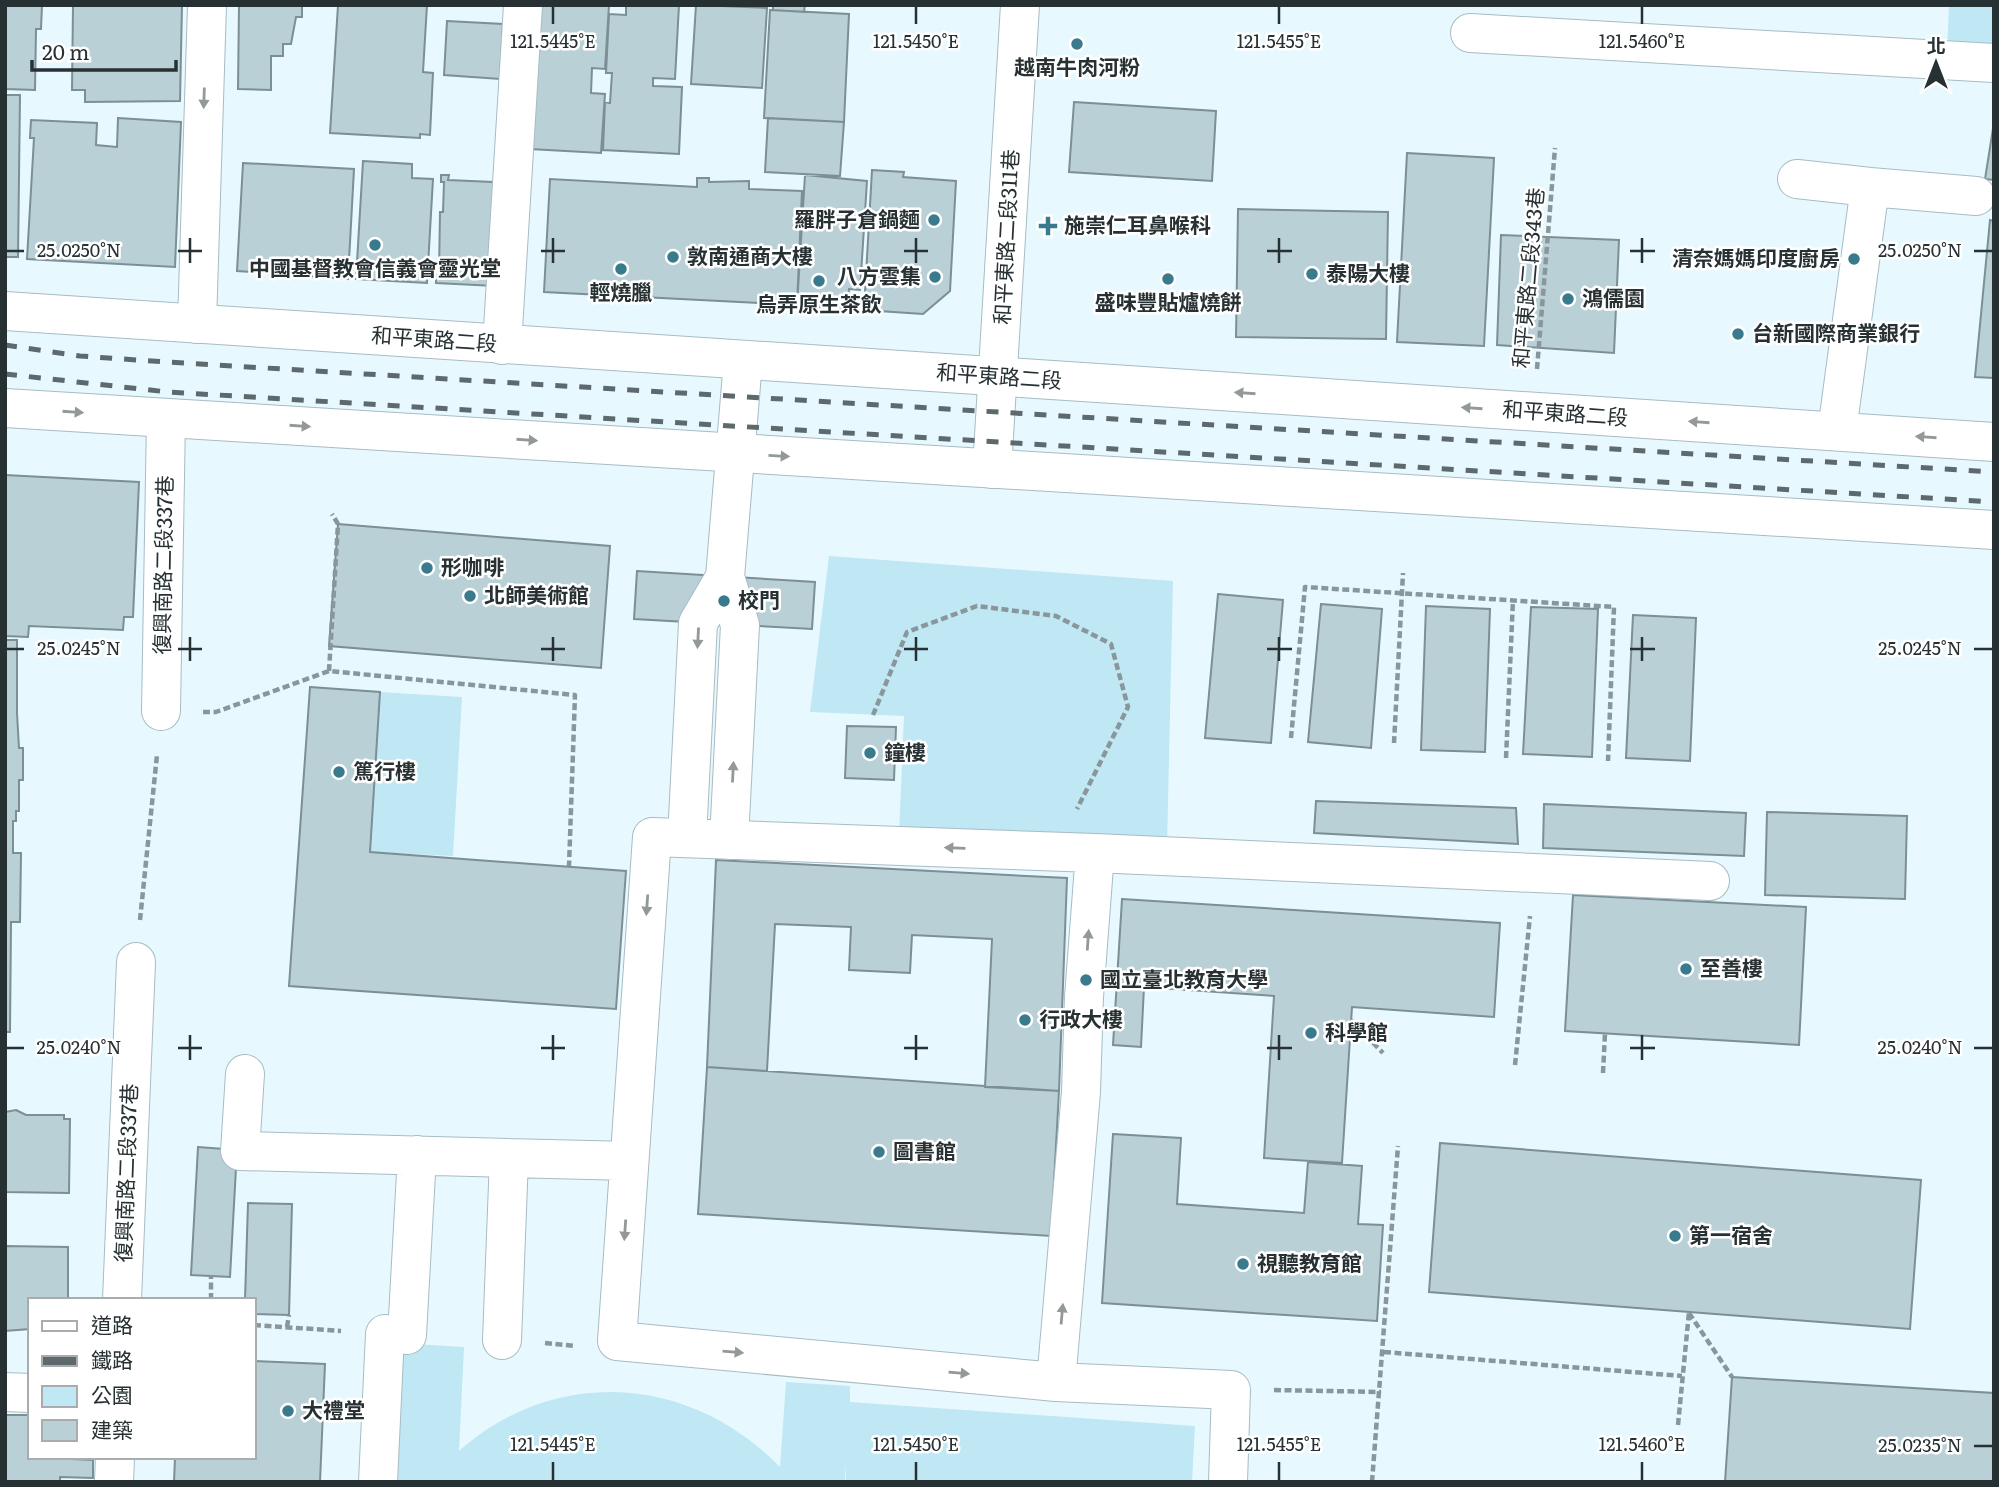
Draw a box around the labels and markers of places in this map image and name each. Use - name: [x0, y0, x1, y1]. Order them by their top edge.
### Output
- marker: 越南牛肉河粉: [1069, 36, 1085, 52]
- place label: 越南牛肉河粉: [1014, 50, 1140, 81]
- place label: 羅胖子倉鍋麵: [794, 202, 920, 233]
- place label: 施崇仁耳鼻喉科: [1064, 208, 1211, 239]
- marker: 羅胖子倉鍋麵: [926, 212, 942, 228]
- marker: 施崇仁耳鼻喉科: [1038, 216, 1058, 236]
- marker: 中國基督教會信義會靈光堂: [367, 237, 383, 253]
- place label: 敦南通商大樓: [687, 239, 813, 270]
- place label: 清奈媽媽印度廚房: [1672, 241, 1840, 272]
- marker: 敦南通商大樓: [665, 249, 681, 265]
- place label: 中國基督教會信義會靈光堂: [249, 251, 501, 282]
- marker: 清奈媽媽印度廚房: [1846, 251, 1862, 267]
- place label: 泰陽大樓: [1326, 256, 1410, 287]
- place label: 八方雲集: [837, 259, 921, 290]
- marker: 輕燒臘: [613, 261, 629, 277]
- marker: 泰陽大樓: [1304, 266, 1320, 282]
- marker: 八方雲集: [927, 269, 943, 285]
- marker: 盛味豐貼爐燒餅: [1160, 271, 1176, 287]
- marker: 烏弄原生茶飲: [811, 273, 827, 289]
- place label: 輕燒臘: [590, 275, 653, 306]
- place label: 鴻儒園: [1582, 281, 1645, 312]
- place label: 盛味豐貼爐燒餅: [1095, 285, 1242, 316]
- place label: 烏弄原生茶飲: [756, 287, 882, 318]
- marker: 鴻儒園: [1560, 291, 1576, 307]
- place label: 台新國際商業銀行: [1752, 316, 1920, 347]
- marker: 台新國際商業銀行: [1730, 326, 1746, 342]
- place label: 形咖啡: [441, 550, 504, 581]
- marker: 形咖啡: [419, 560, 435, 576]
- place label: 北師美術館: [484, 578, 589, 609]
- place label: 校門: [738, 583, 780, 614]
- marker: 北師美術館: [462, 588, 478, 604]
- marker: 校門: [716, 593, 732, 609]
- place label: 鐘樓: [884, 735, 926, 766]
- marker: 鐘樓: [862, 745, 878, 761]
- place label: 篤行樓: [353, 754, 416, 785]
- marker: 篤行樓: [331, 764, 347, 780]
- place label: 至善樓: [1700, 951, 1763, 982]
- marker: 至善樓: [1678, 961, 1694, 977]
- place label: 國立臺北教育大學: [1100, 962, 1268, 993]
- marker: 國立臺北教育大學: [1078, 972, 1094, 988]
- place label: 行政大樓: [1039, 1002, 1123, 1033]
- marker: 行政大樓: [1017, 1012, 1033, 1028]
- place label: 科學館: [1325, 1015, 1388, 1046]
- marker: 科學館: [1303, 1025, 1319, 1041]
- place label: 圖書館: [893, 1134, 956, 1165]
- marker: 圖書館: [871, 1144, 887, 1160]
- place label: 第一宿舍: [1689, 1218, 1773, 1249]
- marker: 第一宿舍: [1667, 1228, 1683, 1244]
- place label: 視聽教育館: [1257, 1246, 1362, 1277]
- marker: 視聽教育館: [1235, 1256, 1251, 1272]
- place label: 大禮堂: [302, 1393, 365, 1424]
- marker: 大禮堂: [280, 1403, 296, 1419]

